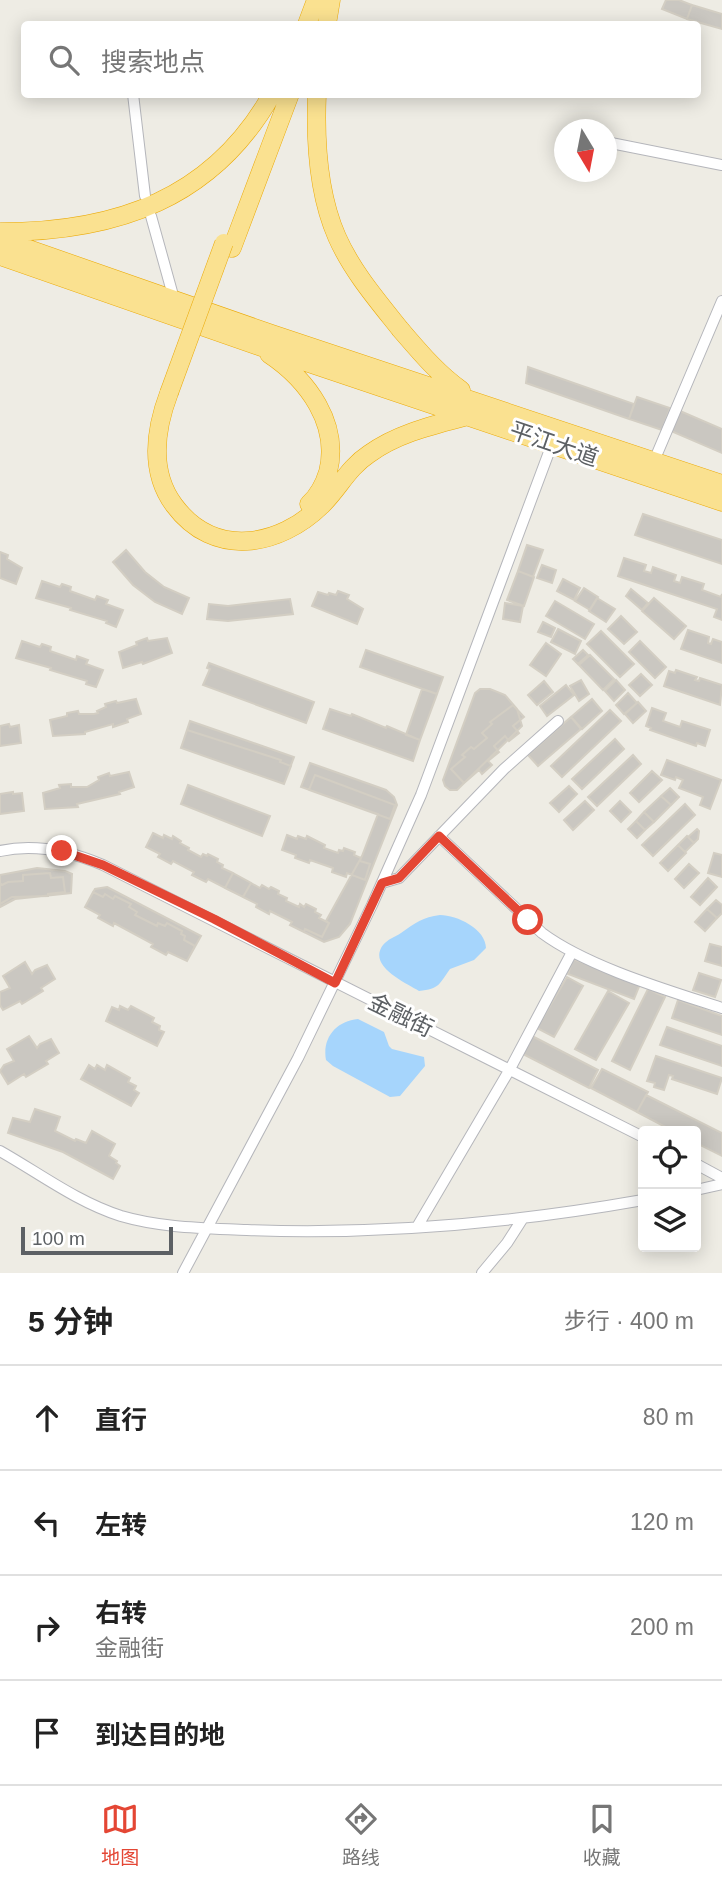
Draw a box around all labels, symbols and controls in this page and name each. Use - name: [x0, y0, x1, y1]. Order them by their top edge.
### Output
- search box: [21, 21, 701, 98]
- icon: search: [45, 41, 83, 79]
- text: 搜索地点: [101, 47, 205, 77]
- north arrow: [554, 119, 617, 182]
- street label: 平江大道: [506, 417, 602, 471]
- route end: [46, 835, 77, 866]
- route start: [512, 904, 543, 935]
- street label: 金融街: [364, 988, 438, 1042]
- map controls: [638, 1126, 701, 1252]
- button: locate: [638, 1126, 701, 1189]
- button: layers: [638, 1189, 701, 1252]
- scale bar: [21, 1224, 173, 1256]
- text: 100 m: [32, 1228, 85, 1249]
- text: 5 分钟: [28, 1305, 113, 1338]
- text: 步行 · 400 m: [564, 1308, 694, 1334]
- icon: ahead: [28, 1399, 66, 1437]
- text: 80 m: [643, 1404, 694, 1430]
- text: 直行: [95, 1405, 147, 1435]
- icon: left: [28, 1504, 66, 1542]
- text: 120 m: [630, 1509, 694, 1535]
- text: 左转: [95, 1510, 147, 1540]
- text: 右转: [95, 1598, 147, 1628]
- icon: right: [28, 1609, 66, 1647]
- text: 200 m: [630, 1614, 694, 1640]
- text: 金融街: [95, 1635, 164, 1661]
- icon: arrive: [28, 1714, 66, 1752]
- text: 到达目的地: [95, 1720, 225, 1750]
- tab: 地图: [101, 1800, 139, 1869]
- tab: 路线: [342, 1800, 380, 1869]
- tab: 收藏: [583, 1800, 621, 1869]

